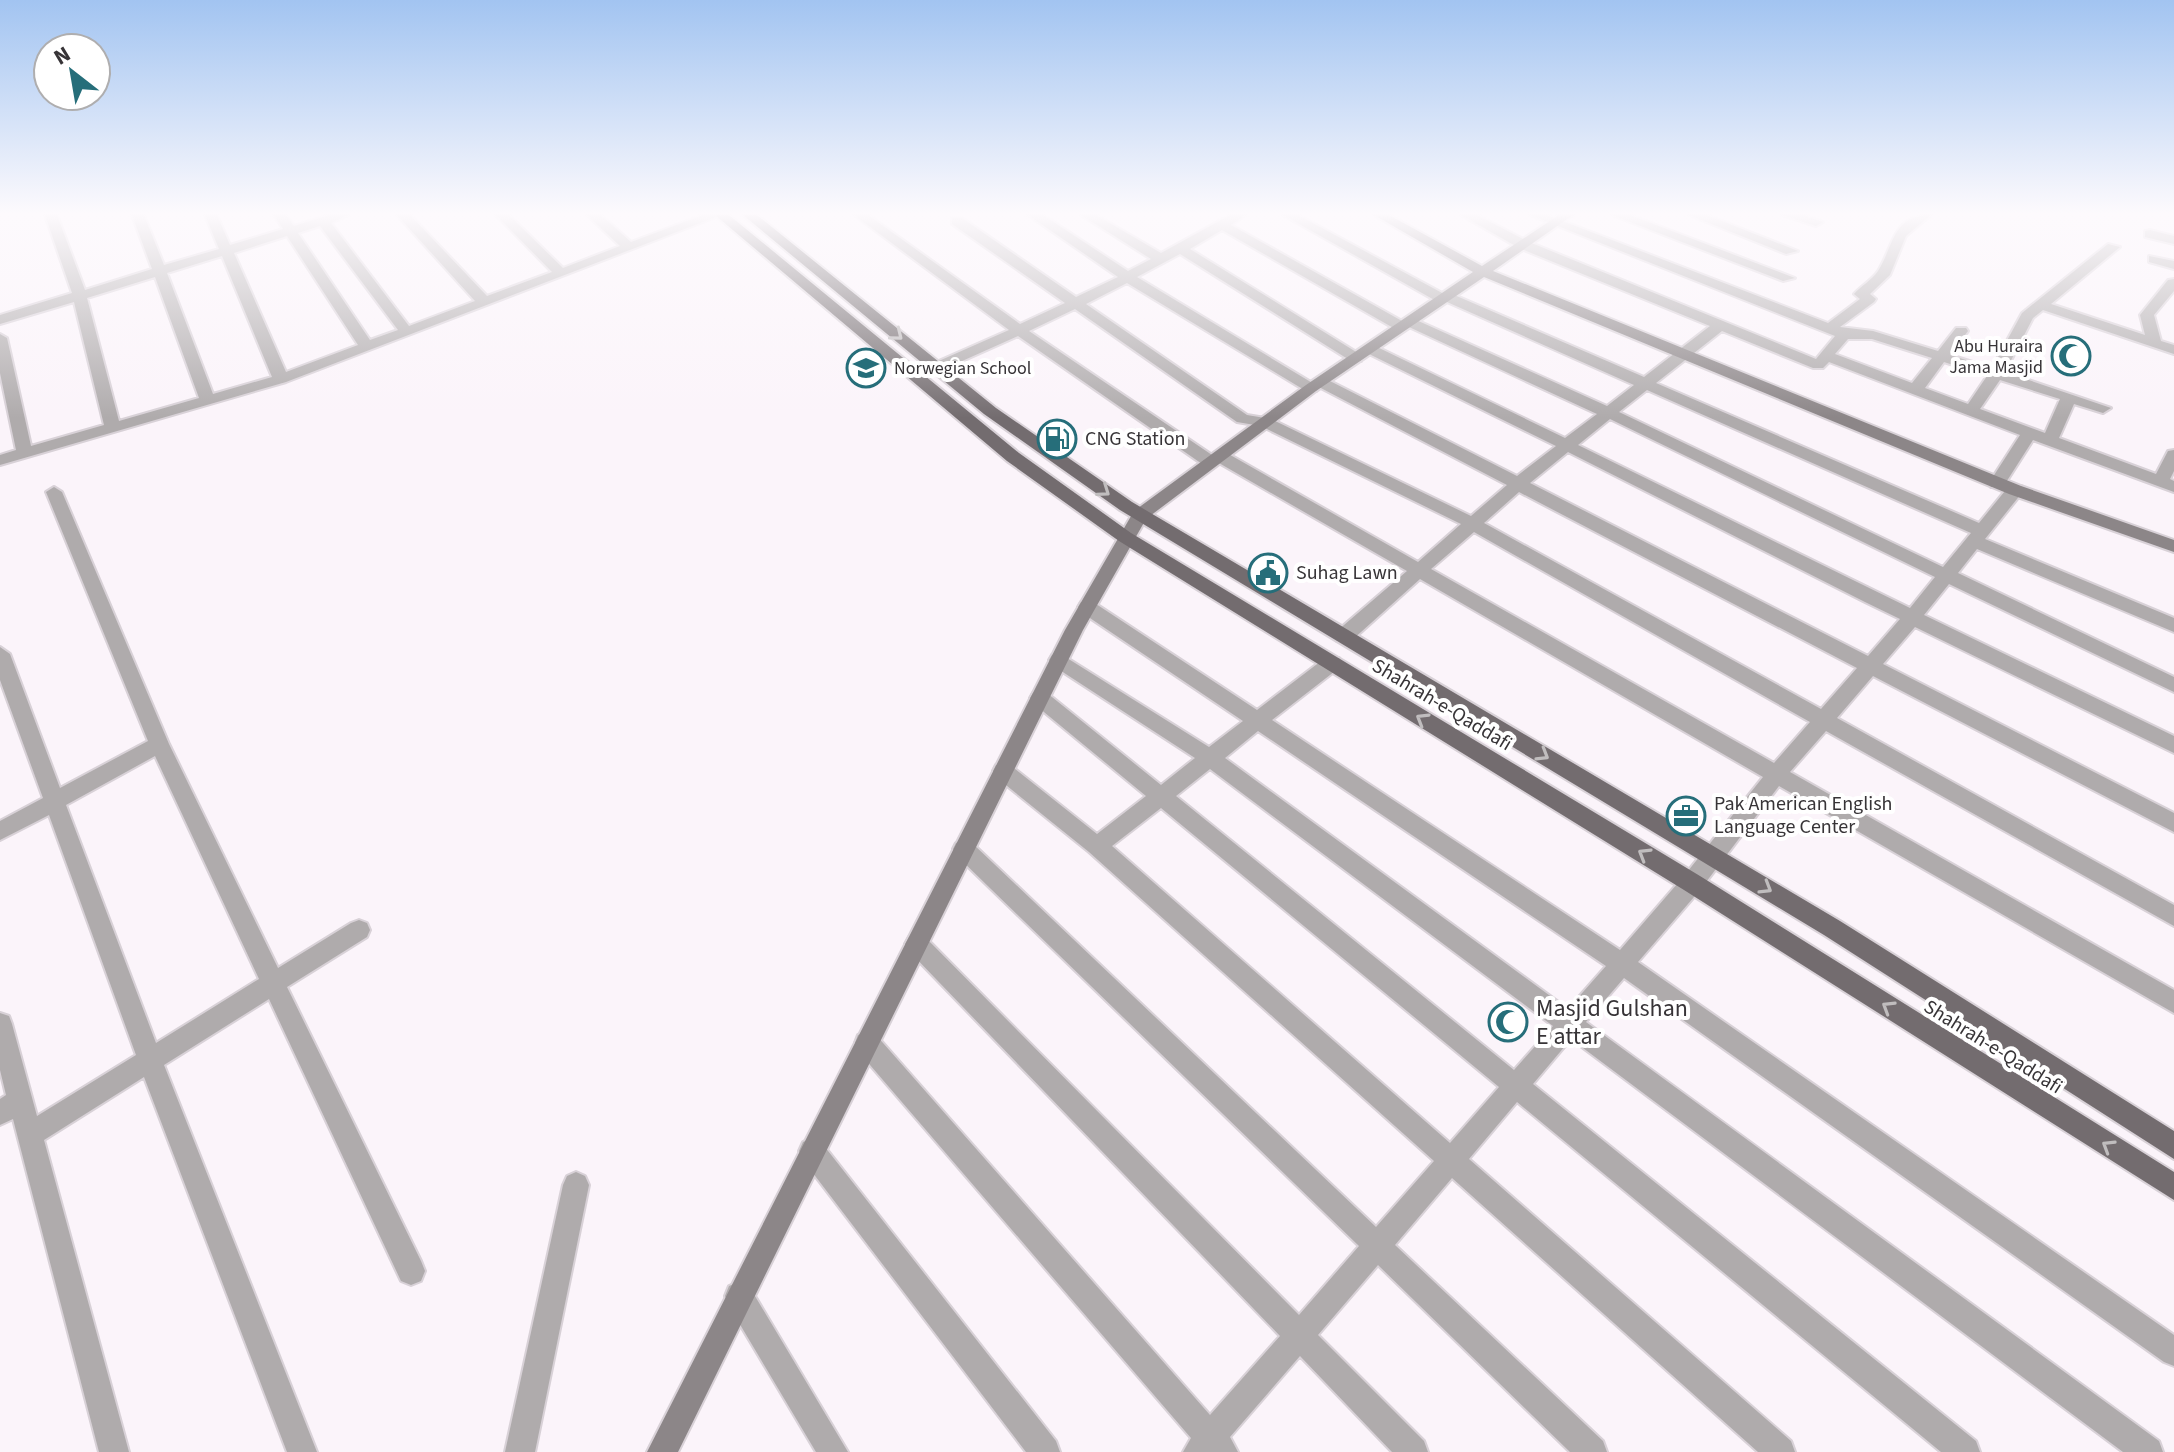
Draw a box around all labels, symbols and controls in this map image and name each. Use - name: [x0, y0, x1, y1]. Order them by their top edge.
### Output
- north arrow: [32, 32, 112, 112]
- text: N: [48, 38, 77, 73]
- one-way arrow: [888, 325, 902, 340]
- place label: Abu Huraira Jama Masjid: [1949, 334, 2043, 380]
- mosque icon: Abu Huraira Jama Masjid: [2050, 335, 2092, 377]
- school or university icon: Norwegian School: [845, 347, 887, 389]
- place label: Norwegian School: [894, 356, 1031, 381]
- fuel station icon: CNG Station: [1036, 418, 1078, 460]
- place label: CNG Station: [1085, 425, 1186, 453]
- one-way arrow: [1096, 481, 1110, 496]
- public building icon: Suhag Lawn: [1247, 552, 1289, 594]
- place label: Suhag Lawn: [1296, 559, 1398, 587]
- street label: Shahrah-e-Qaddafi: [1367, 652, 1517, 758]
- one-way arrow: [1416, 713, 1431, 728]
- one-way arrow: [1534, 745, 1549, 761]
- place label: Pak American English Language Center: [1714, 790, 1892, 841]
- office icon: Pak American English Language Center: [1665, 795, 1707, 837]
- one-way arrow: [1638, 849, 1653, 864]
- one-way arrow: [1757, 879, 1772, 894]
- place label: Masjid Gulshan E attar: [1536, 991, 1688, 1054]
- street label: Shahrah-e-Qaddafi: [1918, 993, 2068, 1101]
- mosque icon: Masjid Gulshan E attar: [1487, 1001, 1529, 1043]
- one-way arrow: [1882, 1002, 1897, 1017]
- one-way arrow: [2102, 1140, 2117, 1155]

